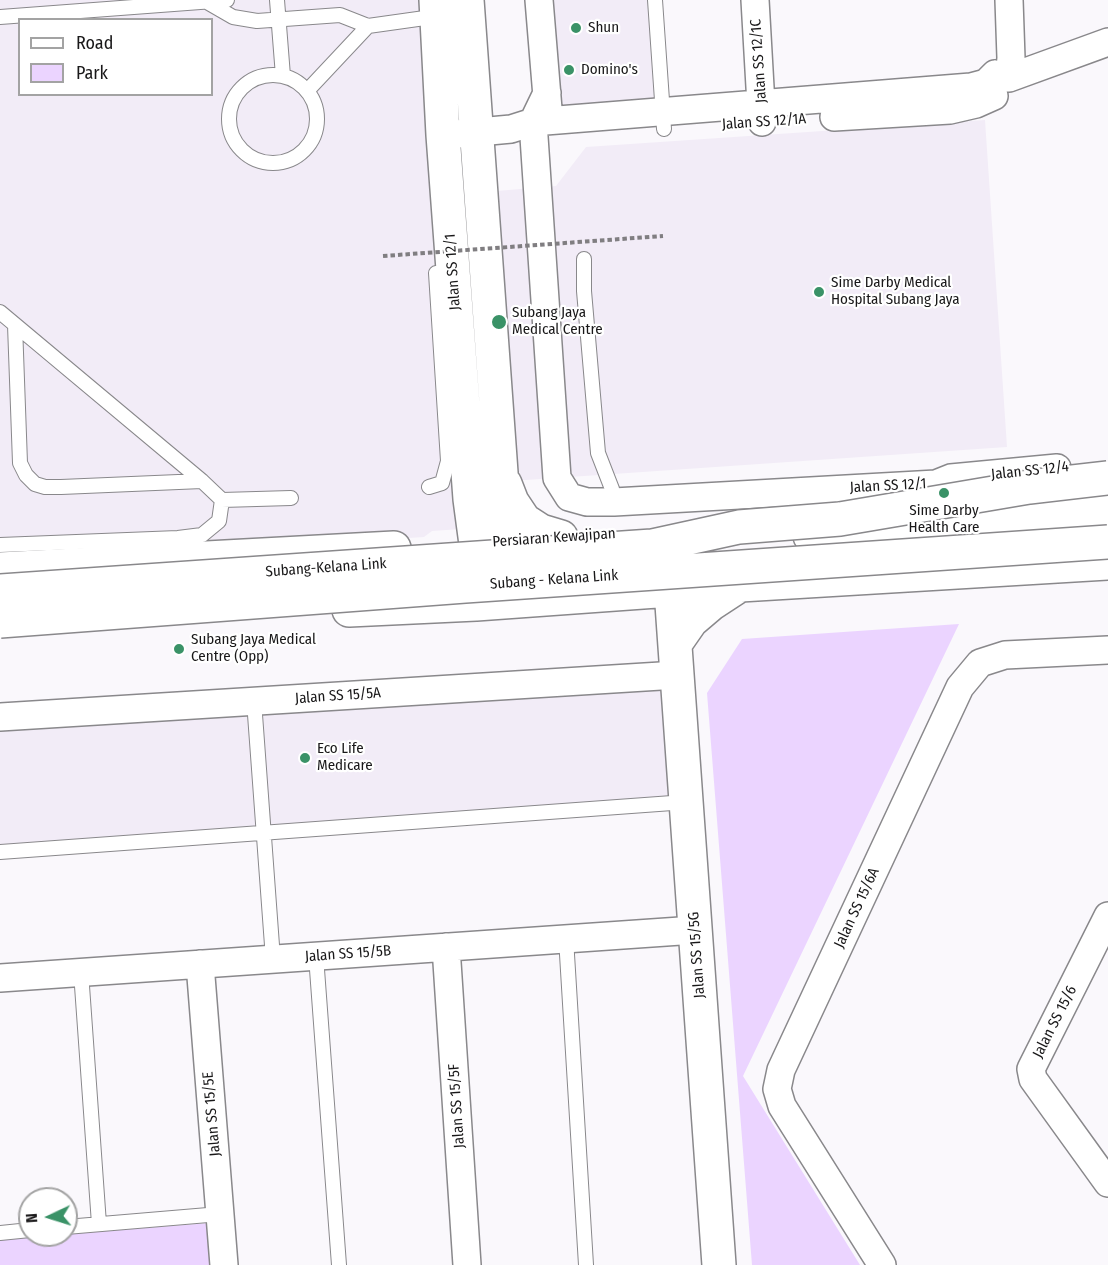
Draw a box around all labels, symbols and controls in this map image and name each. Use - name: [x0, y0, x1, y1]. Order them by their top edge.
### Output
- legend: [18, 18, 213, 96]
- street label: Jalan SS 12/1C: [747, 18, 771, 104]
- place label: Shun: [588, 19, 619, 37]
- marker: Shun: [569, 21, 583, 35]
- text: Road: [76, 32, 113, 54]
- place label: Domino's: [581, 61, 638, 79]
- text: Park: [76, 62, 108, 84]
- marker: Domino's: [562, 63, 576, 77]
- street label: Jalan SS 12/1A: [721, 110, 807, 134]
- street label: Jalan SS 12/1: [441, 233, 465, 311]
- place label: Sime Darby Medical Hospital Subang Jaya: [831, 274, 960, 309]
- marker: Sime Darby Medical Hospital Subang Jaya: [812, 285, 826, 299]
- place label: Subang Jaya Medical Centre: [512, 304, 603, 339]
- marker: Subang Jaya Medical Centre: [490, 313, 508, 331]
- street label: Jalan SS 12/4: [990, 458, 1070, 484]
- street label: Jalan SS 12/1: [849, 475, 927, 497]
- marker: Sime Darby Health Care: [937, 486, 951, 500]
- place label: Sime Darby Health Care: [909, 502, 979, 537]
- street label: Persiaran Kewajipan: [492, 525, 616, 551]
- street label: Subang-Kelana Link: [265, 555, 387, 581]
- street label: Subang - Kelana Link: [489, 567, 619, 593]
- place label: Subang Jaya Medical Centre (Opp): [191, 631, 316, 666]
- marker: Subang Jaya Medical Centre (Opp): [172, 642, 186, 656]
- street label: Jalan SS 15/5A: [294, 684, 382, 708]
- place label: Eco Life Medicare: [317, 740, 373, 775]
- marker: Eco Life Medicare: [298, 751, 312, 765]
- street label: Jalan SS 15/6A: [831, 865, 883, 951]
- street label: Jalan SS 15/5G: [685, 911, 709, 999]
- street label: Jalan SS 15/5B: [304, 942, 392, 966]
- street label: Jalan SS 15/6: [1029, 983, 1081, 1061]
- street label: Jalan SS 15/5F: [445, 1063, 469, 1149]
- street label: Jalan SS 15/5E: [199, 1071, 225, 1157]
- north arrow: [18, 1187, 78, 1247]
- text: N: [22, 1213, 41, 1224]

